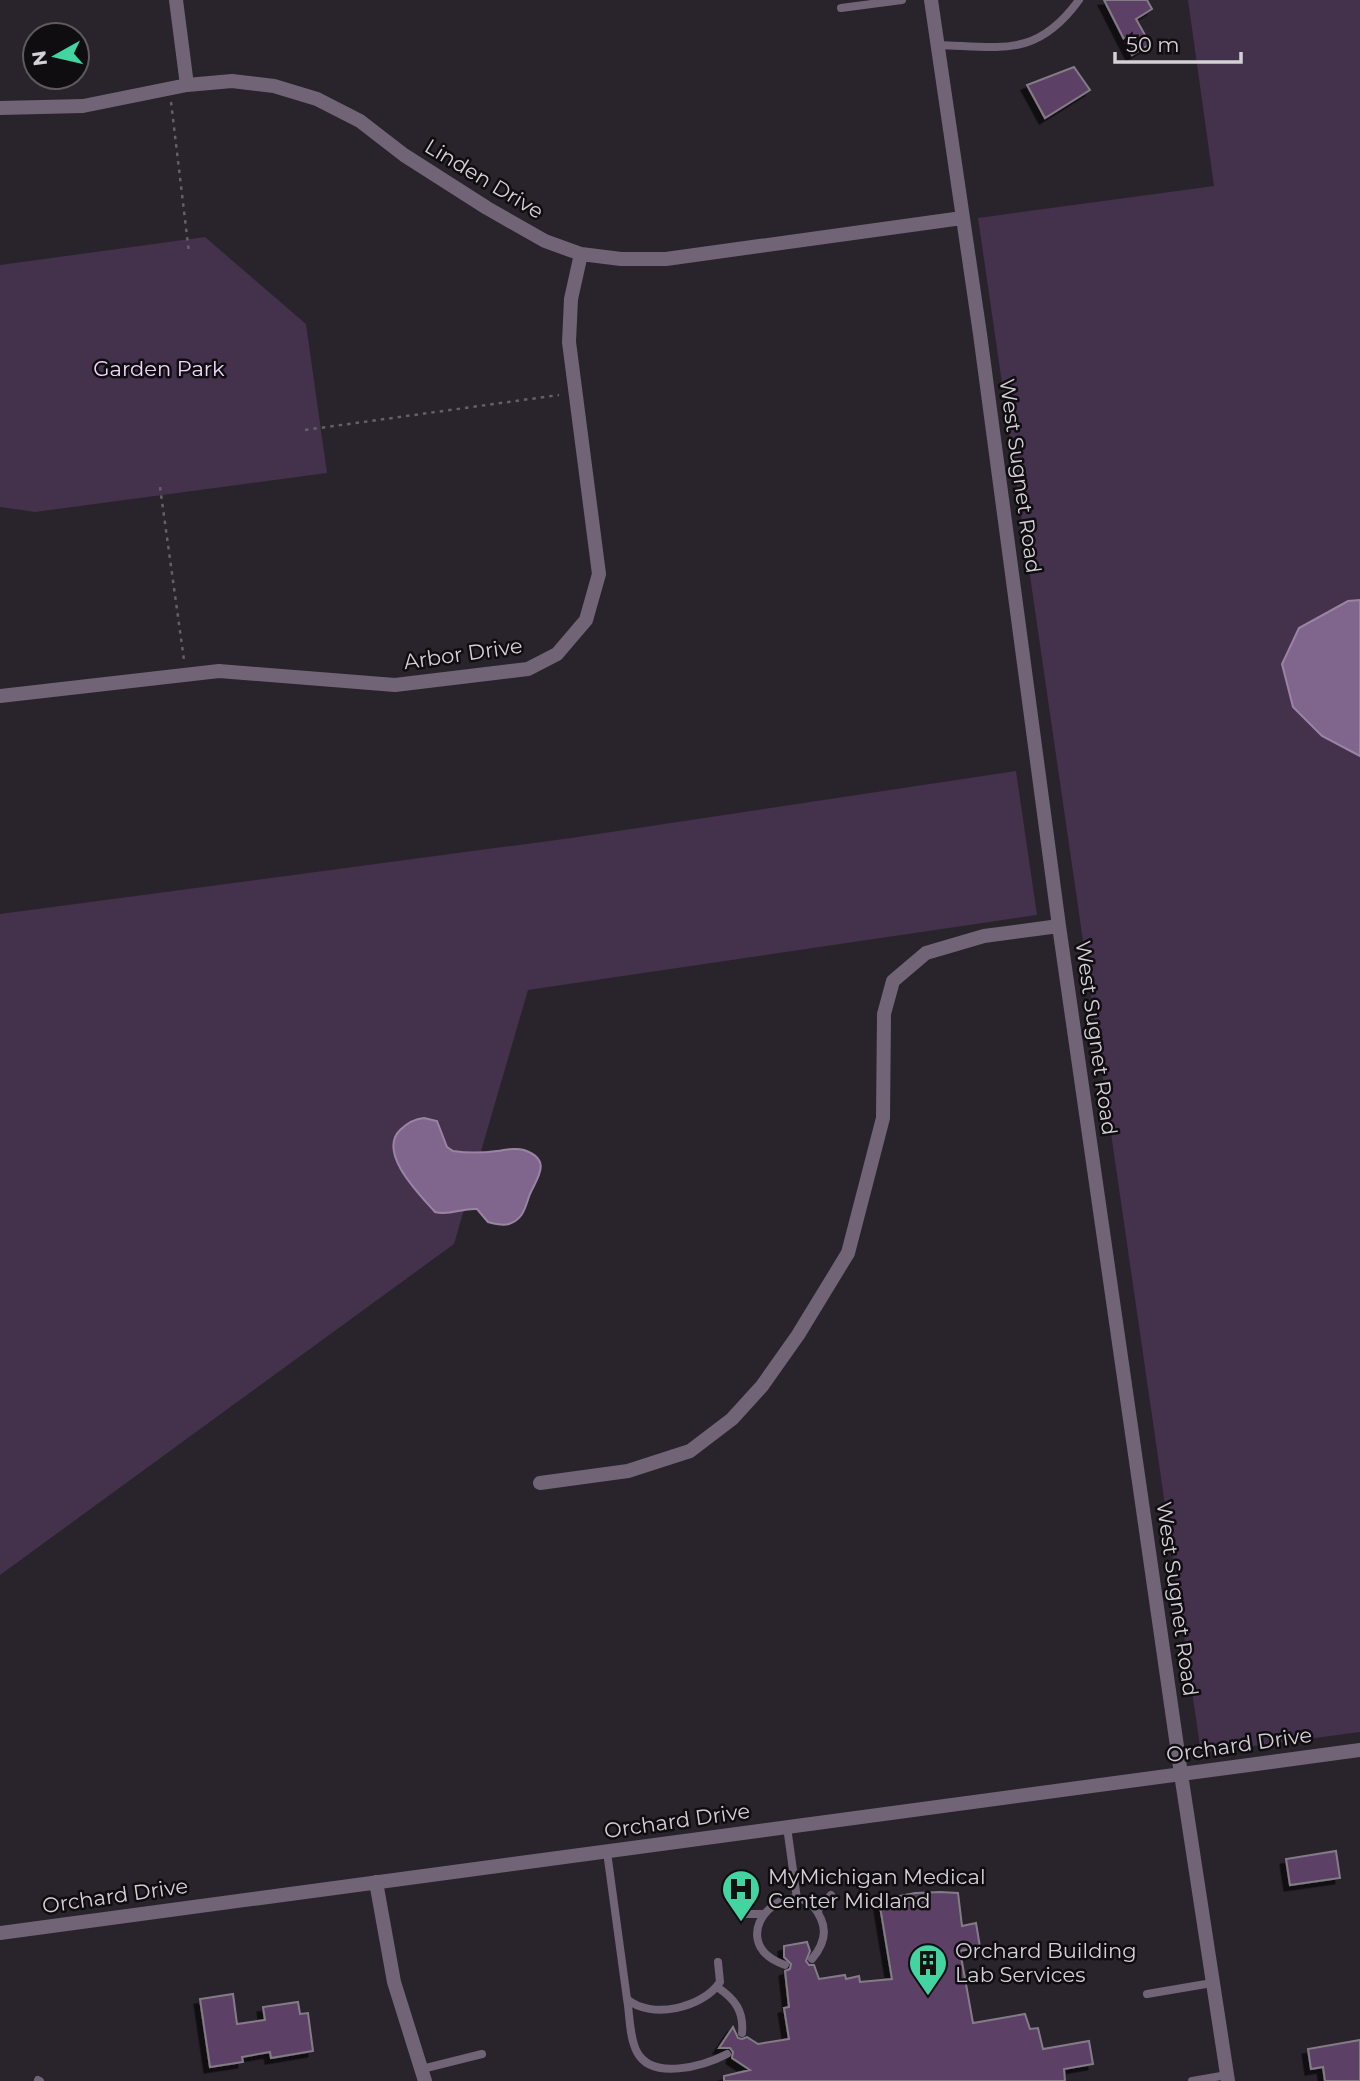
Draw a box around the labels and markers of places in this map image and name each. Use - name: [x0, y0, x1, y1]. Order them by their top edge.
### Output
- place label: MyMichigan Medical Center Midland: [768, 1864, 986, 1913]
- hospital icon: MyMichigan Medical Center Midland: [720, 1868, 762, 1923]
- place label: Orchard Building Lab Services: [955, 1938, 1137, 1987]
- building icon: Orchard Building Lab Services: [907, 1942, 949, 1997]

